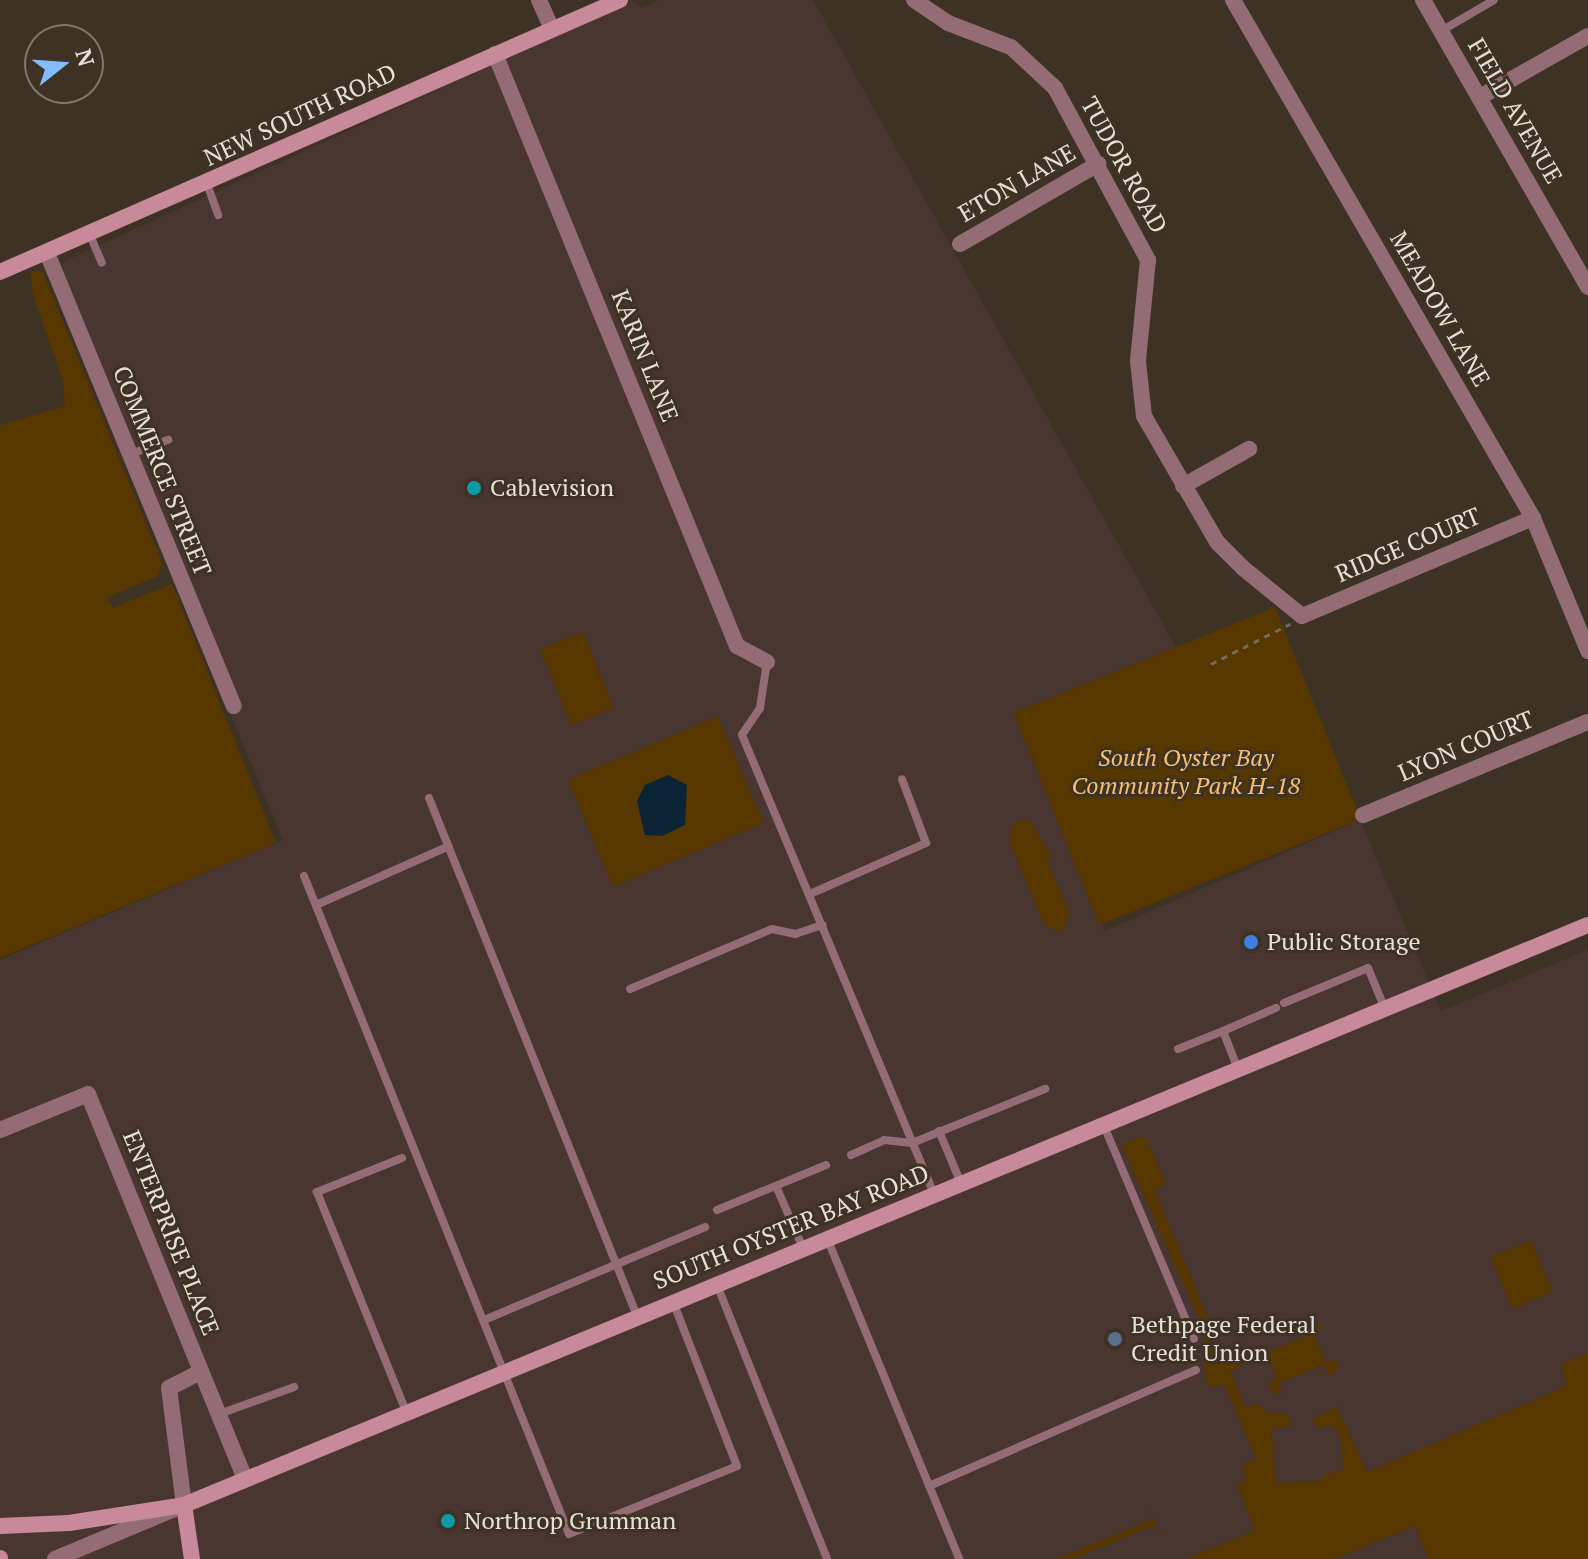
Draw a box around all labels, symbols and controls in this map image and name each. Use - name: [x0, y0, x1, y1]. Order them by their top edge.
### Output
- north arrow: [24, 24, 104, 104]
- street label: FIELD AVENUE: [1462, 33, 1568, 189]
- text: N: [69, 45, 102, 70]
- street label: NEW SOUTH ROAD: [199, 58, 401, 172]
- street label: TUDOR ROAD: [1075, 92, 1173, 238]
- street label: ETON LANE: [953, 138, 1081, 228]
- street label: MEADOW LANE: [1384, 226, 1496, 392]
- street label: KARIN LANE: [606, 286, 684, 426]
- street label: COMMERCE STREET: [107, 362, 217, 580]
- place label: Cablevision: [490, 474, 614, 502]
- marker: Cablevision: [465, 479, 483, 497]
- street label: RIDGE COURT: [1331, 502, 1485, 588]
- street label: LYON COURT: [1394, 705, 1538, 787]
- park label: South Oyster Bay Community Park H-18: [1071, 744, 1301, 800]
- place label: Public Storage: [1267, 928, 1421, 956]
- marker: Public Storage: [1242, 933, 1260, 951]
- street label: ENTERPRISE PLACE: [117, 1126, 225, 1340]
- street label: SOUTH OYSTER BAY ROAD: [649, 1158, 933, 1296]
- place label: Bethpage Federal Credit Union: [1131, 1311, 1316, 1367]
- marker: Bethpage Federal Credit Union: [1106, 1330, 1124, 1348]
- place label: Northrop Grumman: [464, 1507, 676, 1535]
- marker: Northrop Grumman: [439, 1512, 457, 1530]

